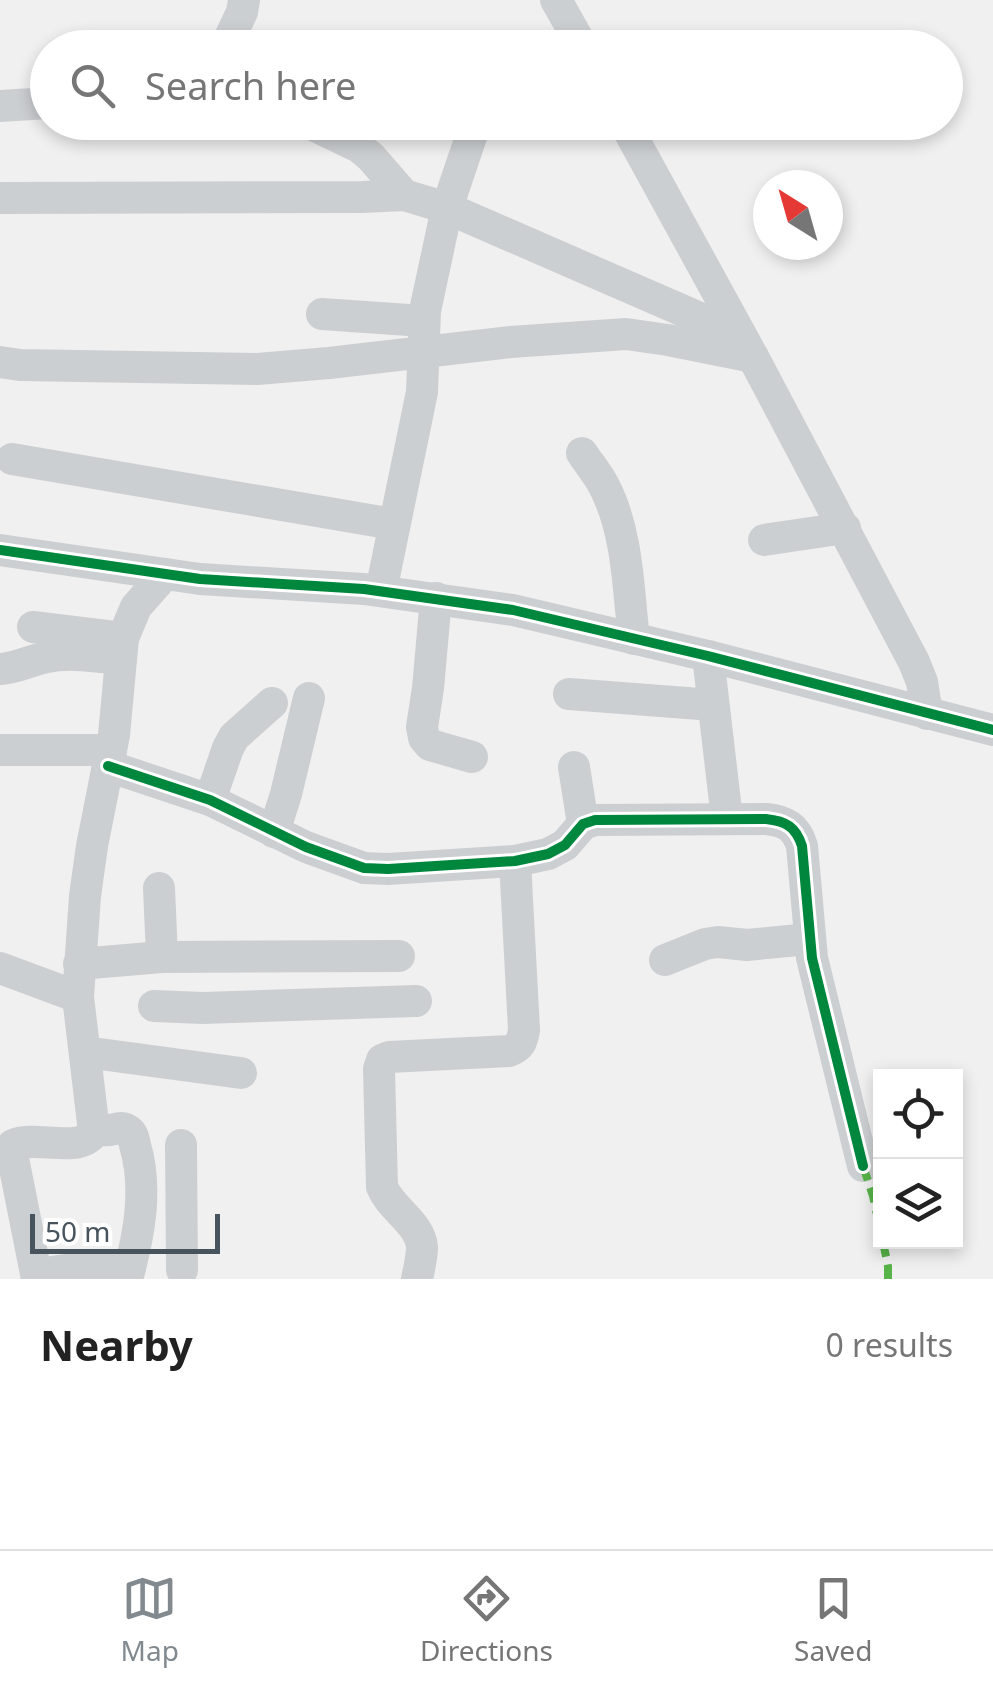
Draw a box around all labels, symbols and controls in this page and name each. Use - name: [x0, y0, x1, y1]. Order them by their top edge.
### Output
- search box: [30, 30, 963, 140]
- icon: search: [65, 58, 120, 113]
- text: Search here: [145, 59, 356, 111]
- north arrow: [753, 170, 843, 260]
- map controls: [873, 1069, 963, 1249]
- button: locate: [873, 1069, 963, 1159]
- button: layers: [873, 1159, 963, 1249]
- scale bar: [30, 1209, 220, 1254]
- text: 50 m: [45, 1212, 111, 1250]
- text: Nearby: [40, 1316, 193, 1373]
- text: 0 results: [826, 1323, 953, 1366]
- tab: Map: [121, 1571, 179, 1669]
- tab: Directions: [420, 1571, 553, 1669]
- tab: Saved: [794, 1571, 872, 1669]

